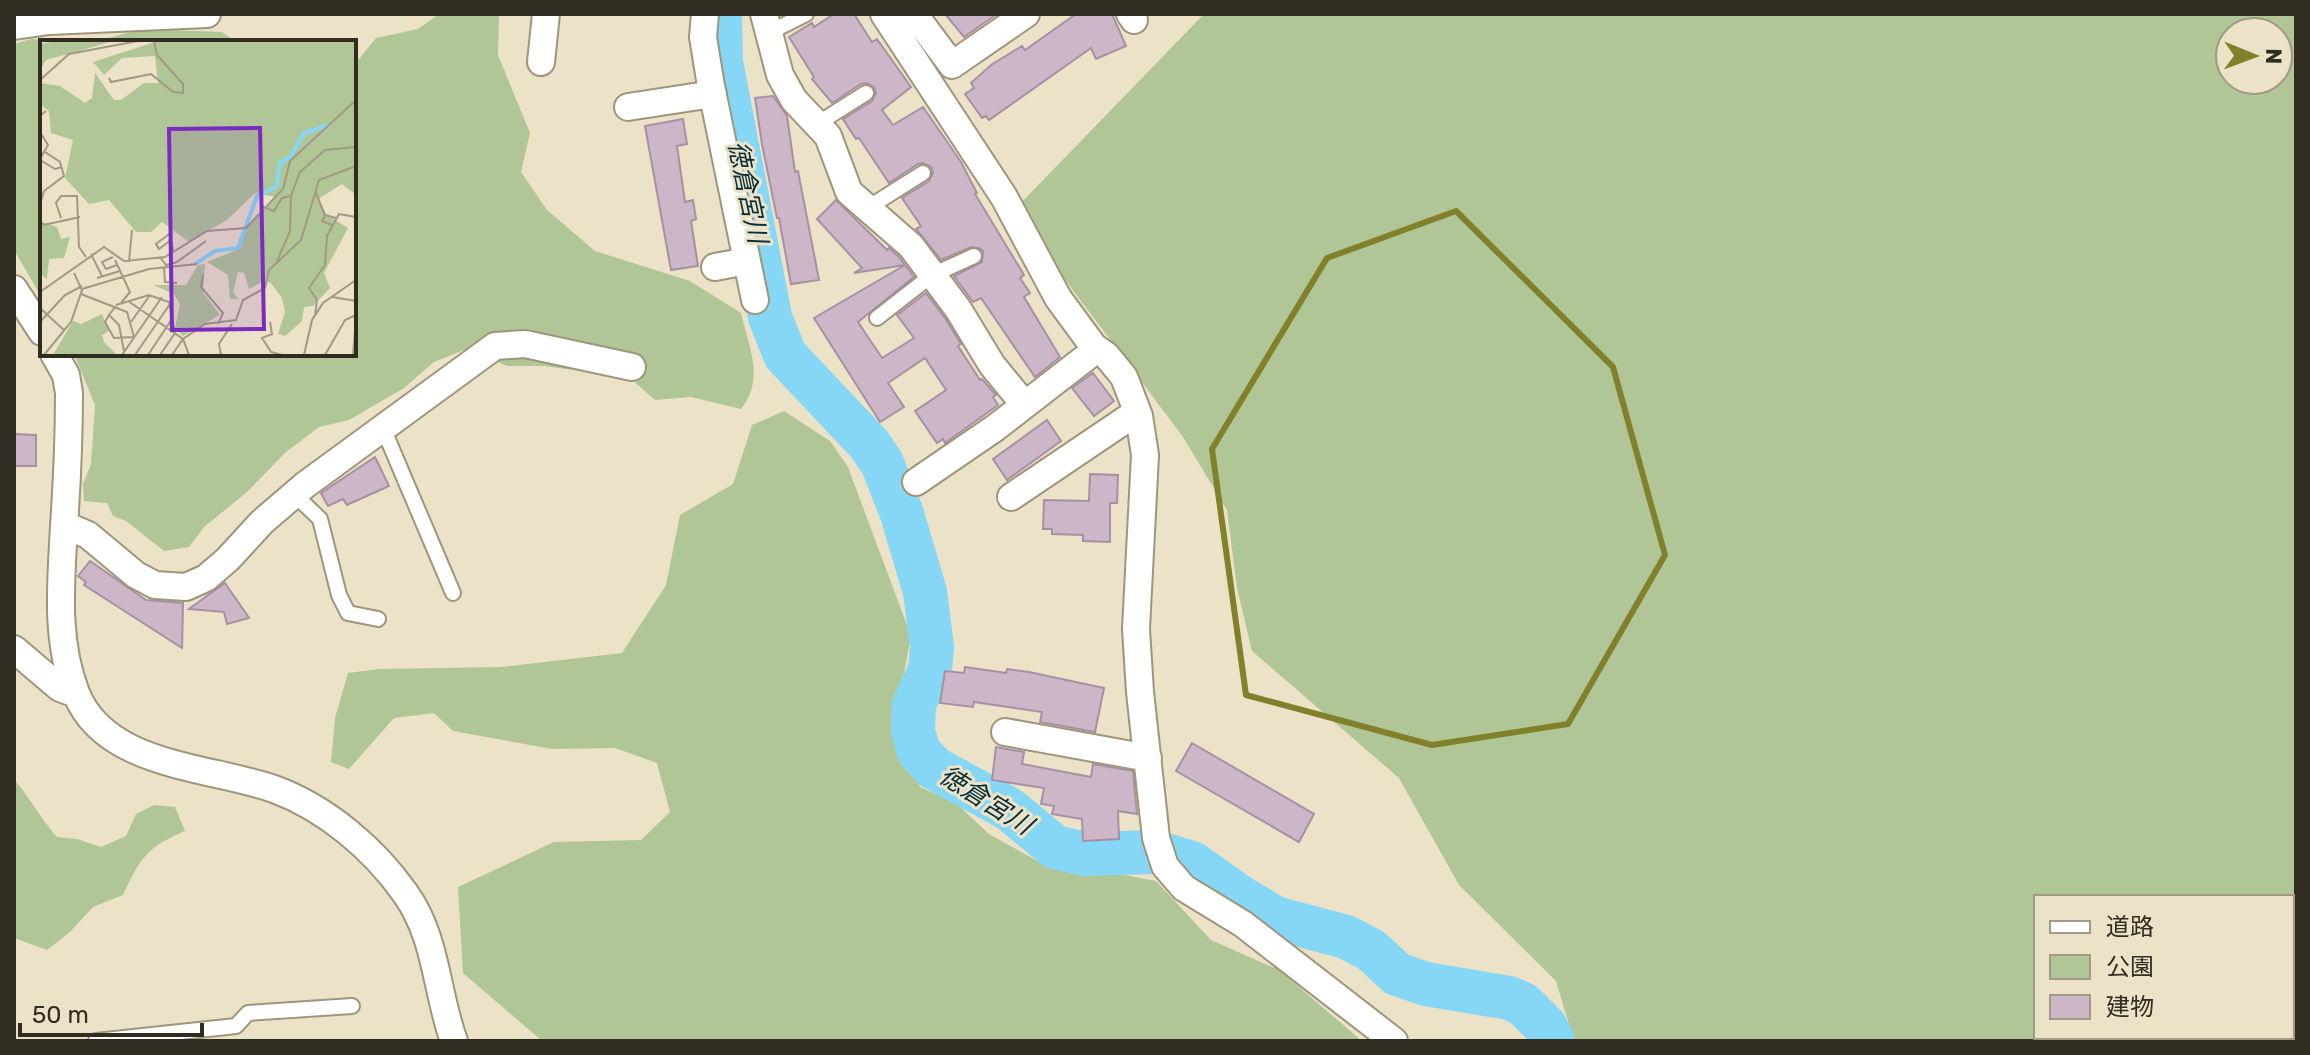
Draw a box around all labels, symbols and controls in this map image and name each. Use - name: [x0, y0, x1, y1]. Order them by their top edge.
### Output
- north arrow: [2214, 16, 2294, 96]
- inset map: [40, 40, 356, 356]
- text: N: [2260, 48, 2287, 64]
- water label: 徳倉宮川: [722, 138, 774, 249]
- water label: 徳倉宮川: [933, 760, 1041, 843]
- legend: [2034, 895, 2294, 1039]
- text: 道路: [2106, 913, 2154, 941]
- text: 公園: [2106, 953, 2154, 981]
- scale bar: [20, 987, 202, 1037]
- text: 建物: [2106, 993, 2154, 1021]
- text: 50 m: [32, 1001, 89, 1029]

